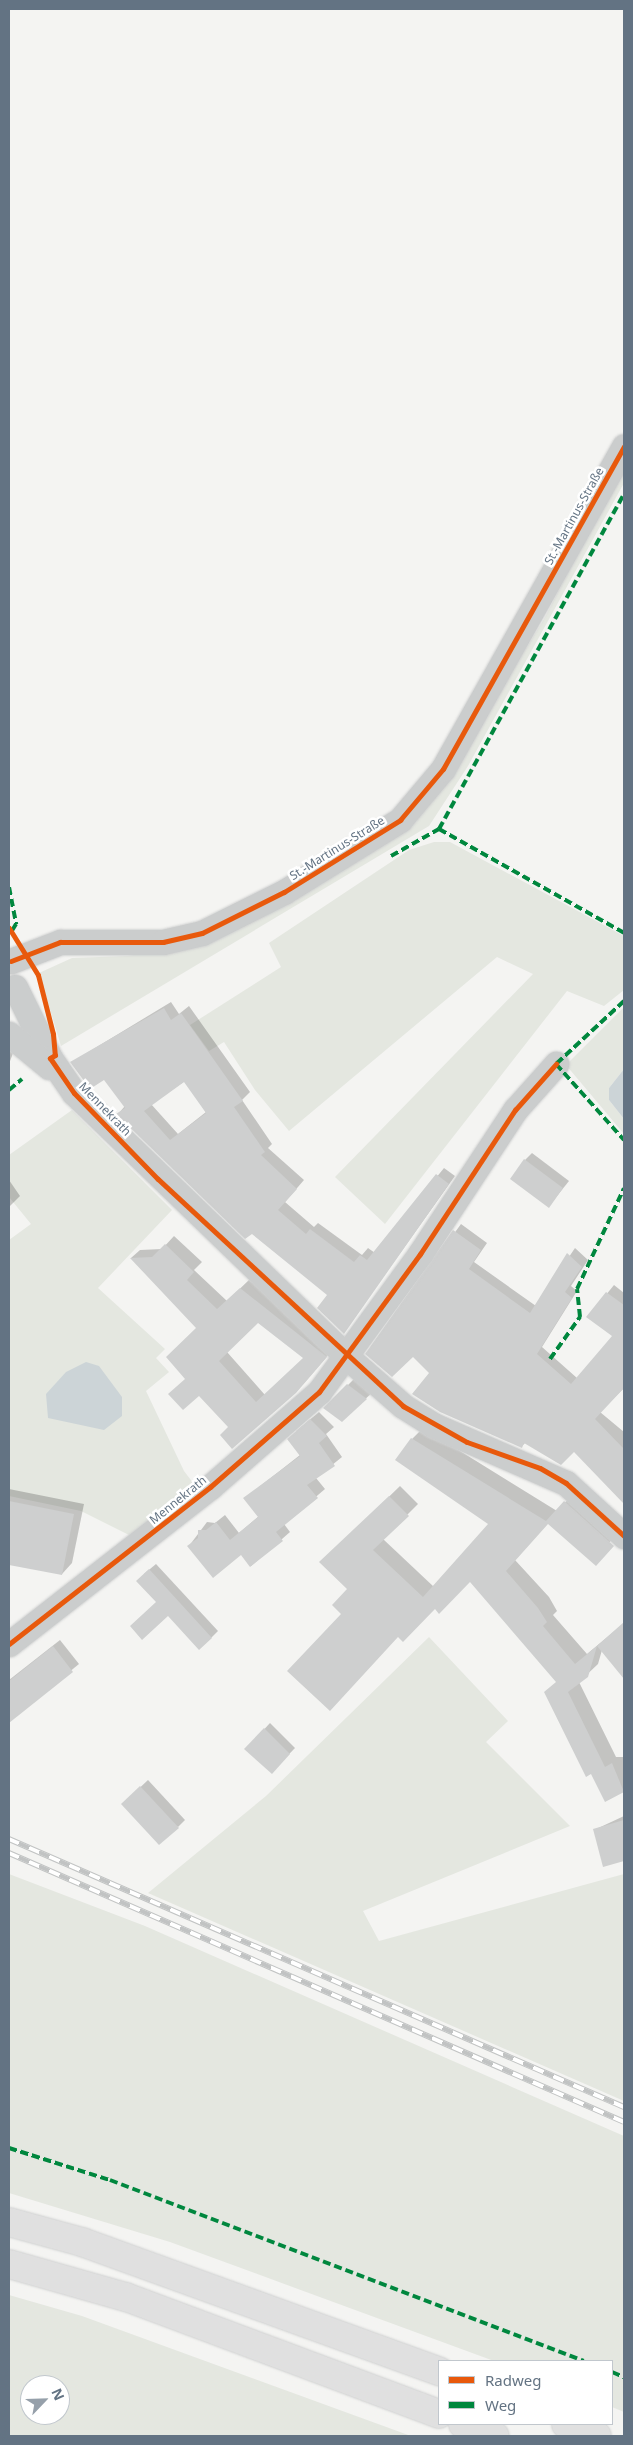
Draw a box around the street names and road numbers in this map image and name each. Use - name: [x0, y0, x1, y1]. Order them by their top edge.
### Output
- street label: St.-Martinus-Straße: [541, 465, 607, 567]
- street label: St.-Martinus-Straße: [287, 813, 387, 883]
- street label: Mennekrath: [76, 1079, 134, 1139]
- street label: Mennekrath: [147, 1473, 209, 1527]

